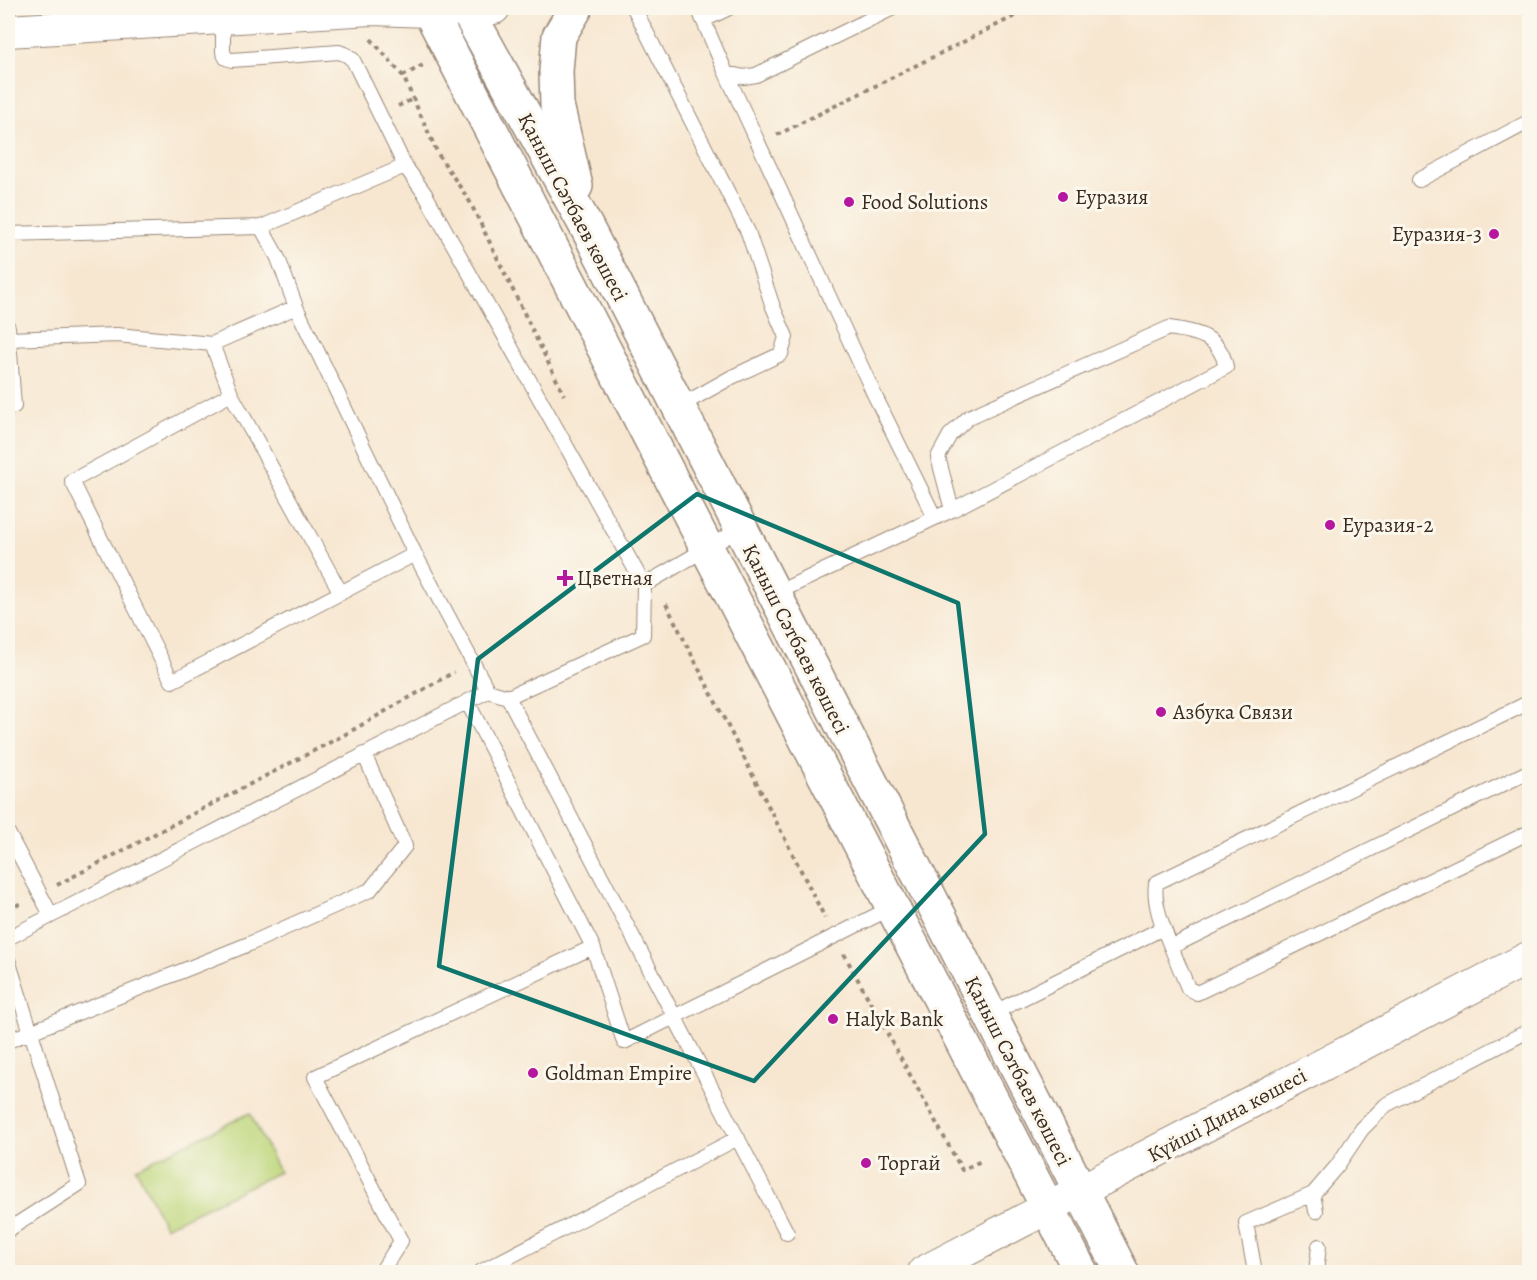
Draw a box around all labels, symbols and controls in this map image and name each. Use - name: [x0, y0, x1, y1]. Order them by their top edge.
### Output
- street label: Қаныш Сәтбаев көшесі: [511, 108, 635, 306]
- place label: Еуразия: [1075, 183, 1148, 211]
- place label: Food Solutions: [861, 188, 988, 216]
- marker: Еуразия: [1056, 190, 1070, 204]
- marker: Food Solutions: [842, 195, 856, 209]
- place label: Еуразия-3: [1392, 220, 1482, 248]
- marker: Еуразия-3: [1487, 227, 1501, 241]
- place label: Еуразия-2: [1342, 511, 1433, 539]
- marker: Еуразия-2: [1323, 518, 1337, 532]
- street label: Қаныш Сәтбаев көшесі: [736, 539, 856, 739]
- place label: Цветная: [577, 564, 653, 592]
- marker: Цветная: [558, 571, 572, 585]
- place label: Азбука Связи: [1172, 698, 1293, 726]
- marker: Азбука Связи: [1154, 705, 1168, 719]
- street label: Қаныш Сәтбаев көшесі: [958, 971, 1078, 1171]
- place label: Halyk Bank: [845, 1005, 944, 1033]
- marker: Halyk Bank: [826, 1012, 840, 1026]
- place label: Goldman Empire: [545, 1059, 692, 1087]
- street label: Күйші Дина көшесі: [1142, 1061, 1312, 1169]
- marker: Goldman Empire: [526, 1066, 540, 1080]
- place label: Торгай: [878, 1149, 941, 1177]
- marker: Торгай: [859, 1156, 873, 1170]

